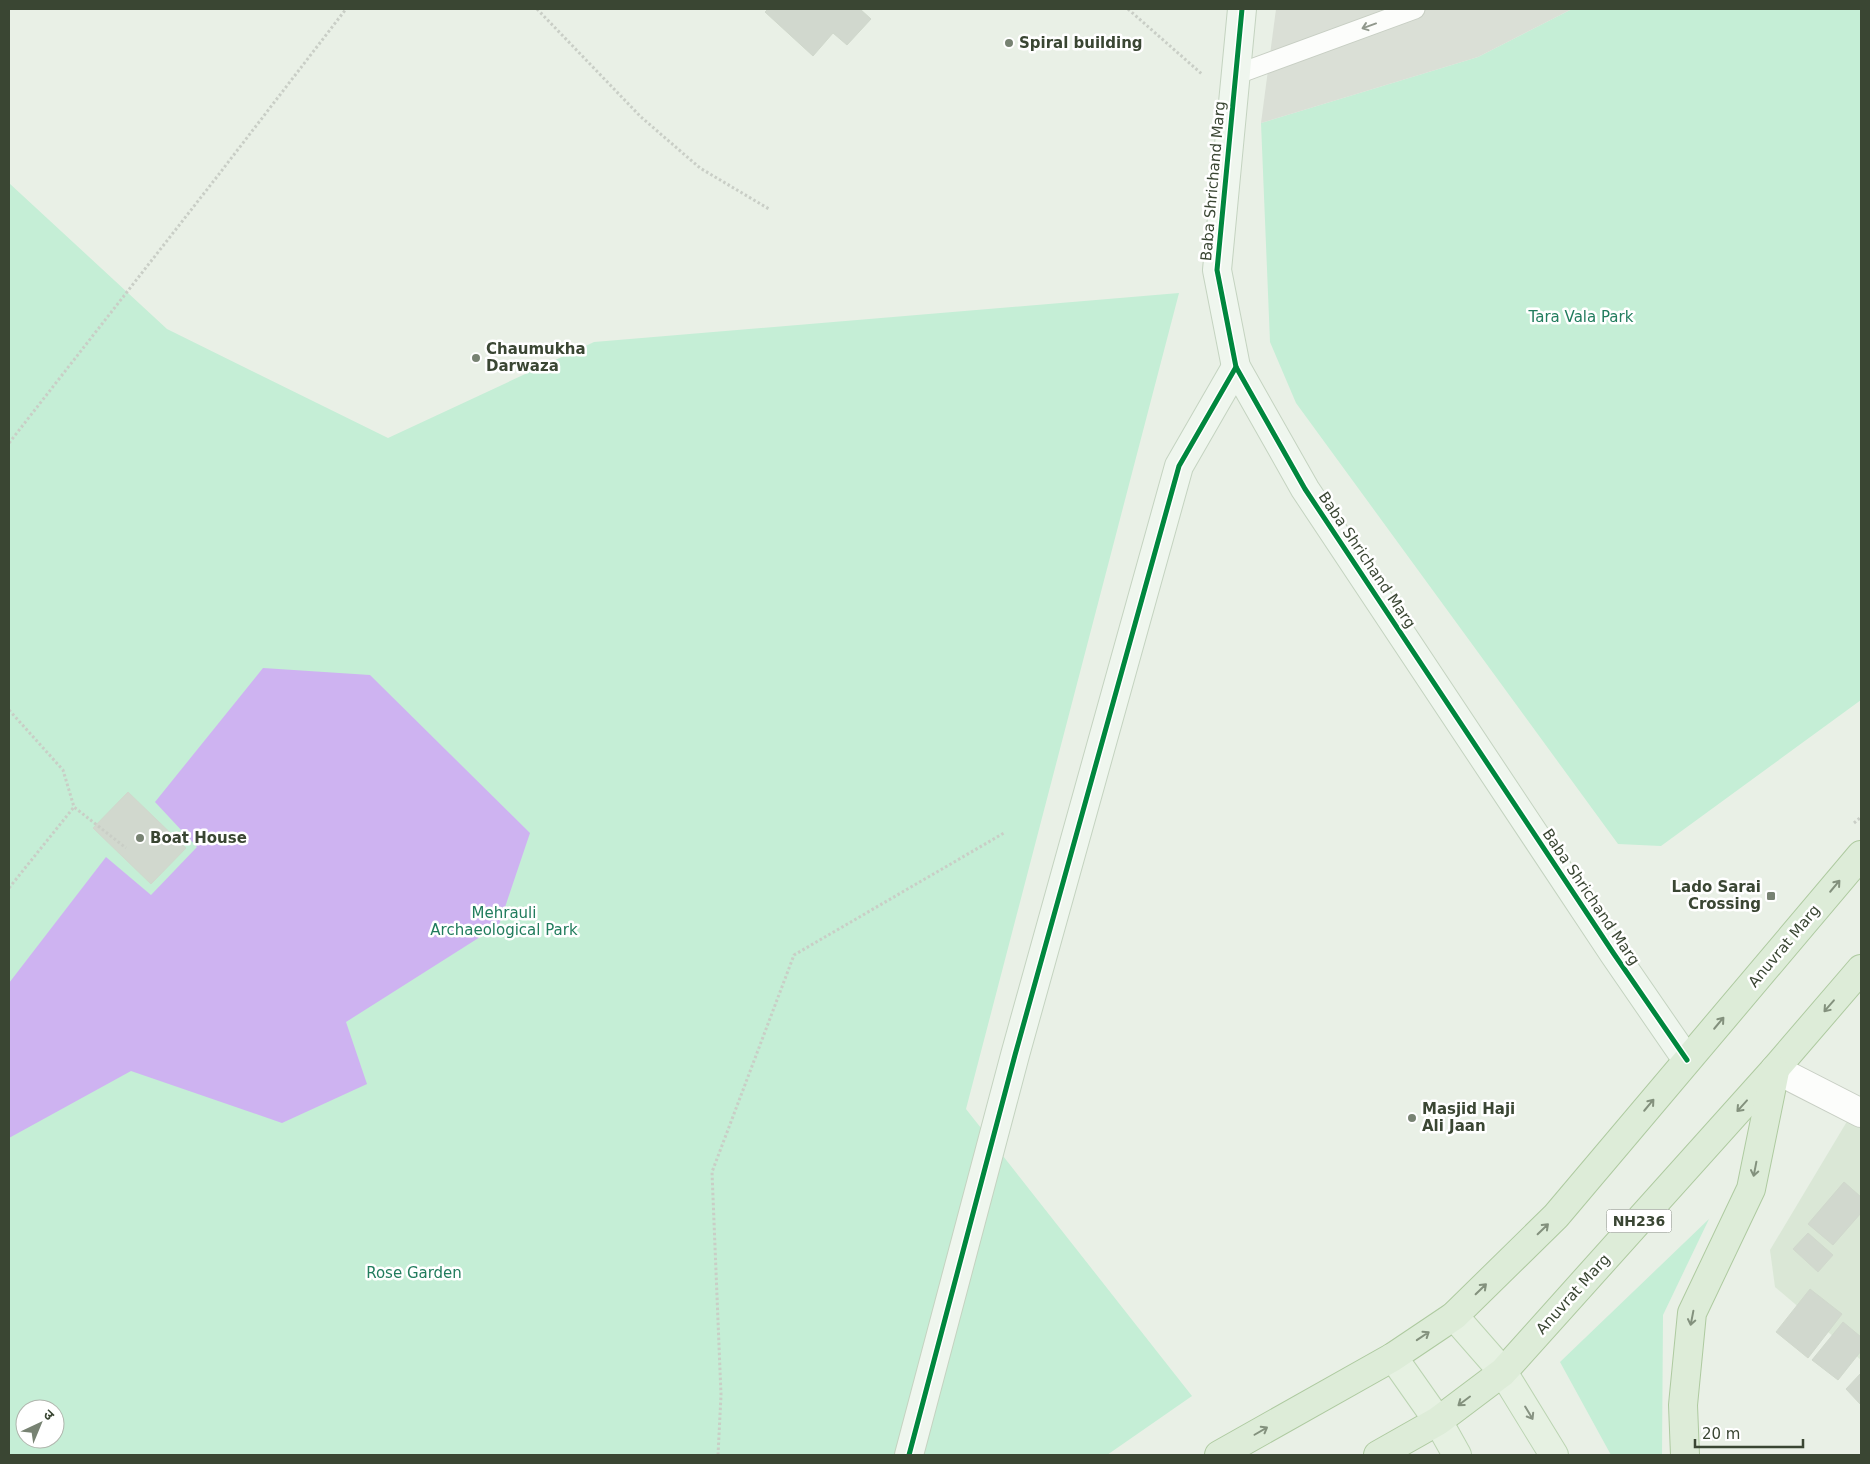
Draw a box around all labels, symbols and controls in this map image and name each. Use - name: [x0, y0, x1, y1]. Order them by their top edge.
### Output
- one-way arrow: [1362, 22, 1377, 31]
- place label: Spiral building: [1019, 34, 1143, 52]
- marker: Spiral building: [1003, 37, 1015, 49]
- street label: Baba Shrichand Marg: [1197, 100, 1229, 262]
- park label: Tara Vala Park: [1528, 308, 1634, 326]
- place label: Chaumukha Darwaza: [486, 340, 586, 375]
- marker: Chaumukha Darwaza: [470, 352, 482, 364]
- street label: Baba Shrichand Marg: [1315, 488, 1419, 632]
- street label: Baba Shrichand Marg: [1539, 825, 1643, 969]
- place label: Boat House: [150, 829, 247, 847]
- marker: Boat House: [134, 832, 146, 844]
- place label: Lado Sarai Crossing: [1671, 878, 1761, 913]
- one-way arrow: [1829, 879, 1841, 892]
- marker: Lado Sarai Crossing: [1765, 890, 1777, 902]
- street label: Anuvrat Marg: [1744, 901, 1824, 991]
- park label: Mehrauli Archaeological Park: [430, 904, 578, 939]
- one-way arrow: [1824, 1000, 1835, 1013]
- one-way arrow: [1713, 1017, 1724, 1030]
- one-way arrow: [1643, 1099, 1655, 1112]
- one-way arrow: [1737, 1099, 1748, 1112]
- place label: Masjid Haji Ali Jaan: [1422, 1100, 1515, 1135]
- marker: Masjid Haji Ali Jaan: [1406, 1112, 1418, 1124]
- one-way arrow: [1750, 1160, 1759, 1176]
- road number: NH236: [1606, 1210, 1672, 1232]
- one-way arrow: [1537, 1222, 1549, 1235]
- street label: Anuvrat Marg: [1532, 1250, 1614, 1338]
- park label: Rose Garden: [366, 1264, 462, 1282]
- one-way arrow: [1475, 1283, 1487, 1295]
- one-way arrow: [1687, 1309, 1697, 1325]
- one-way arrow: [1416, 1331, 1430, 1341]
- one-way arrow: [1458, 1396, 1471, 1407]
- north arrow: [15, 1399, 65, 1449]
- text: उ: [41, 1406, 58, 1424]
- one-way arrow: [1524, 1406, 1534, 1420]
- scale bar: [1695, 1416, 1802, 1448]
- text: 20 m: [1702, 1425, 1740, 1443]
- one-way arrow: [1253, 1426, 1268, 1436]

